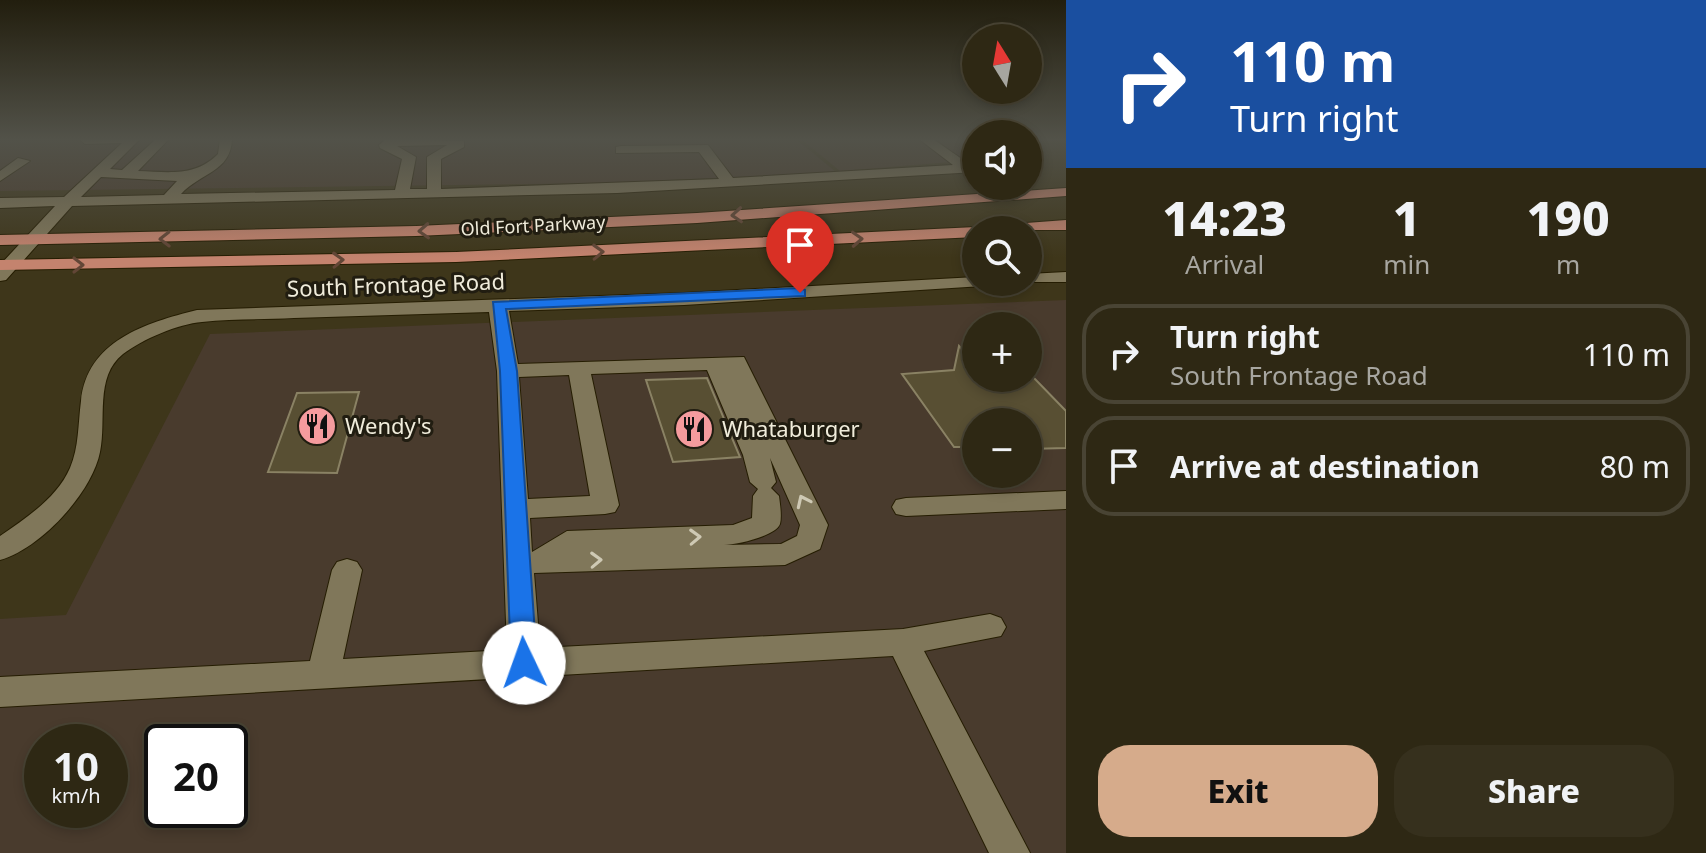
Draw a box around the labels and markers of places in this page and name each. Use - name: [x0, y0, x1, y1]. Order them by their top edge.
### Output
- pin: [766, 211, 834, 293]
- restaurant icon: Wendy's: [296, 405, 338, 447]
- restaurant icon: Whataburger: [673, 408, 715, 450]
- place label: Wendy's: [345, 410, 431, 440]
- place label: Whataburger: [722, 413, 860, 443]

